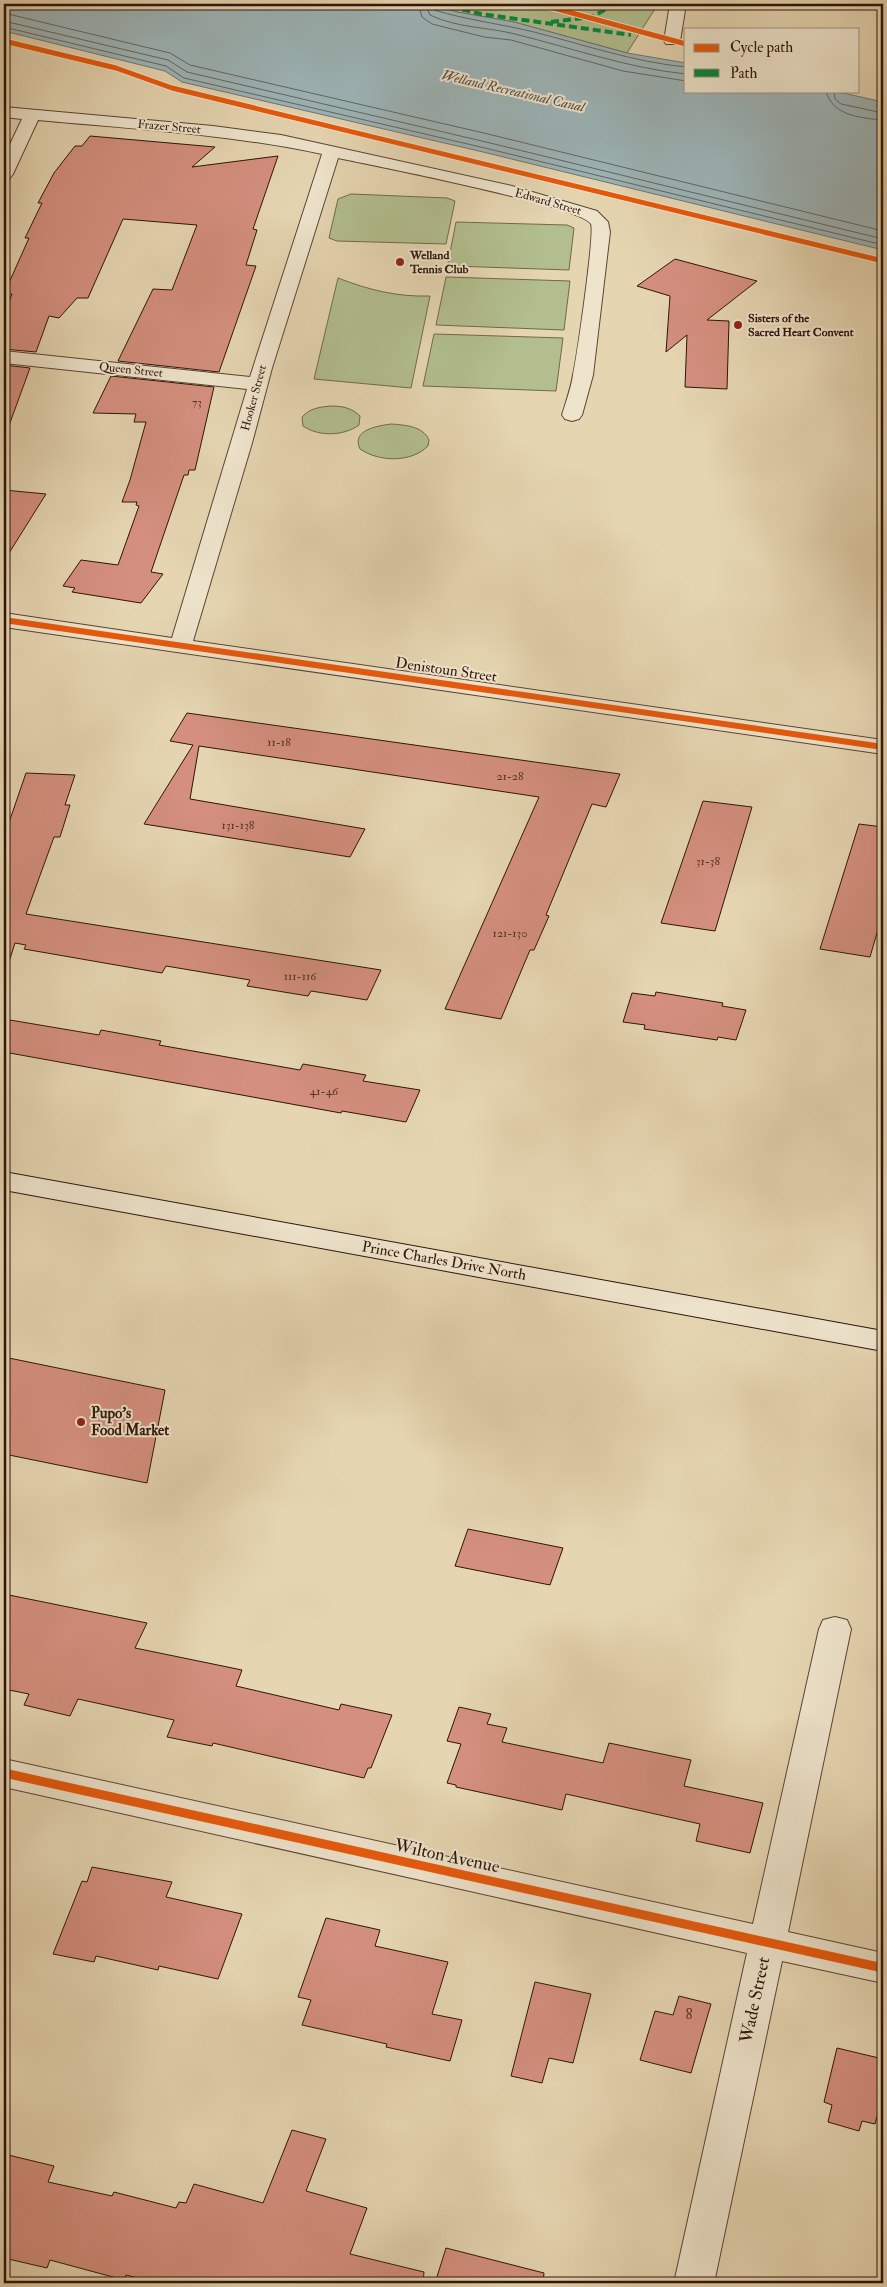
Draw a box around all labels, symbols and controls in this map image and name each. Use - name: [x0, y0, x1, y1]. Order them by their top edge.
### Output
- legend: [684, 28, 860, 92]
- text: Cycle path: [730, 38, 793, 58]
- text: Path: [730, 64, 757, 83]
- water label: Welland Recreational Canal: [440, 66, 588, 116]
- street label: Frazer Street: [137, 117, 201, 137]
- street label: Edward Street: [513, 185, 583, 219]
- place label: Welland Tennis Club: [409, 248, 469, 277]
- marker: Welland Tennis Club: [394, 256, 406, 268]
- place label: Sisters of the Sacred Heart Convent: [748, 311, 854, 340]
- marker: Sisters of the Sacred Heart Convent: [732, 319, 744, 331]
- street label: Queen Street: [98, 359, 164, 381]
- street label: Hooker Street: [238, 363, 270, 433]
- house number: 73: [192, 396, 202, 409]
- street label: Denistoun Street: [394, 653, 498, 687]
- house number: 11-18: [267, 735, 291, 750]
- house number: 21-28: [496, 769, 524, 784]
- house number: 131-138: [222, 818, 255, 833]
- house number: 31-38: [696, 854, 720, 869]
- house number: 121-130: [493, 926, 527, 941]
- house number: 111-116: [284, 969, 317, 984]
- house number: 41-46: [310, 1084, 339, 1099]
- street label: Prince Charles Drive North: [360, 1237, 528, 1285]
- place label: Pupo's Food Market: [91, 1404, 169, 1440]
- marker: Pupo's Food Market: [75, 1416, 87, 1428]
- street label: Wilton Avenue: [391, 1833, 502, 1878]
- street label: Wade Street: [734, 1955, 775, 2046]
- house number: 8: [685, 2005, 693, 2024]

